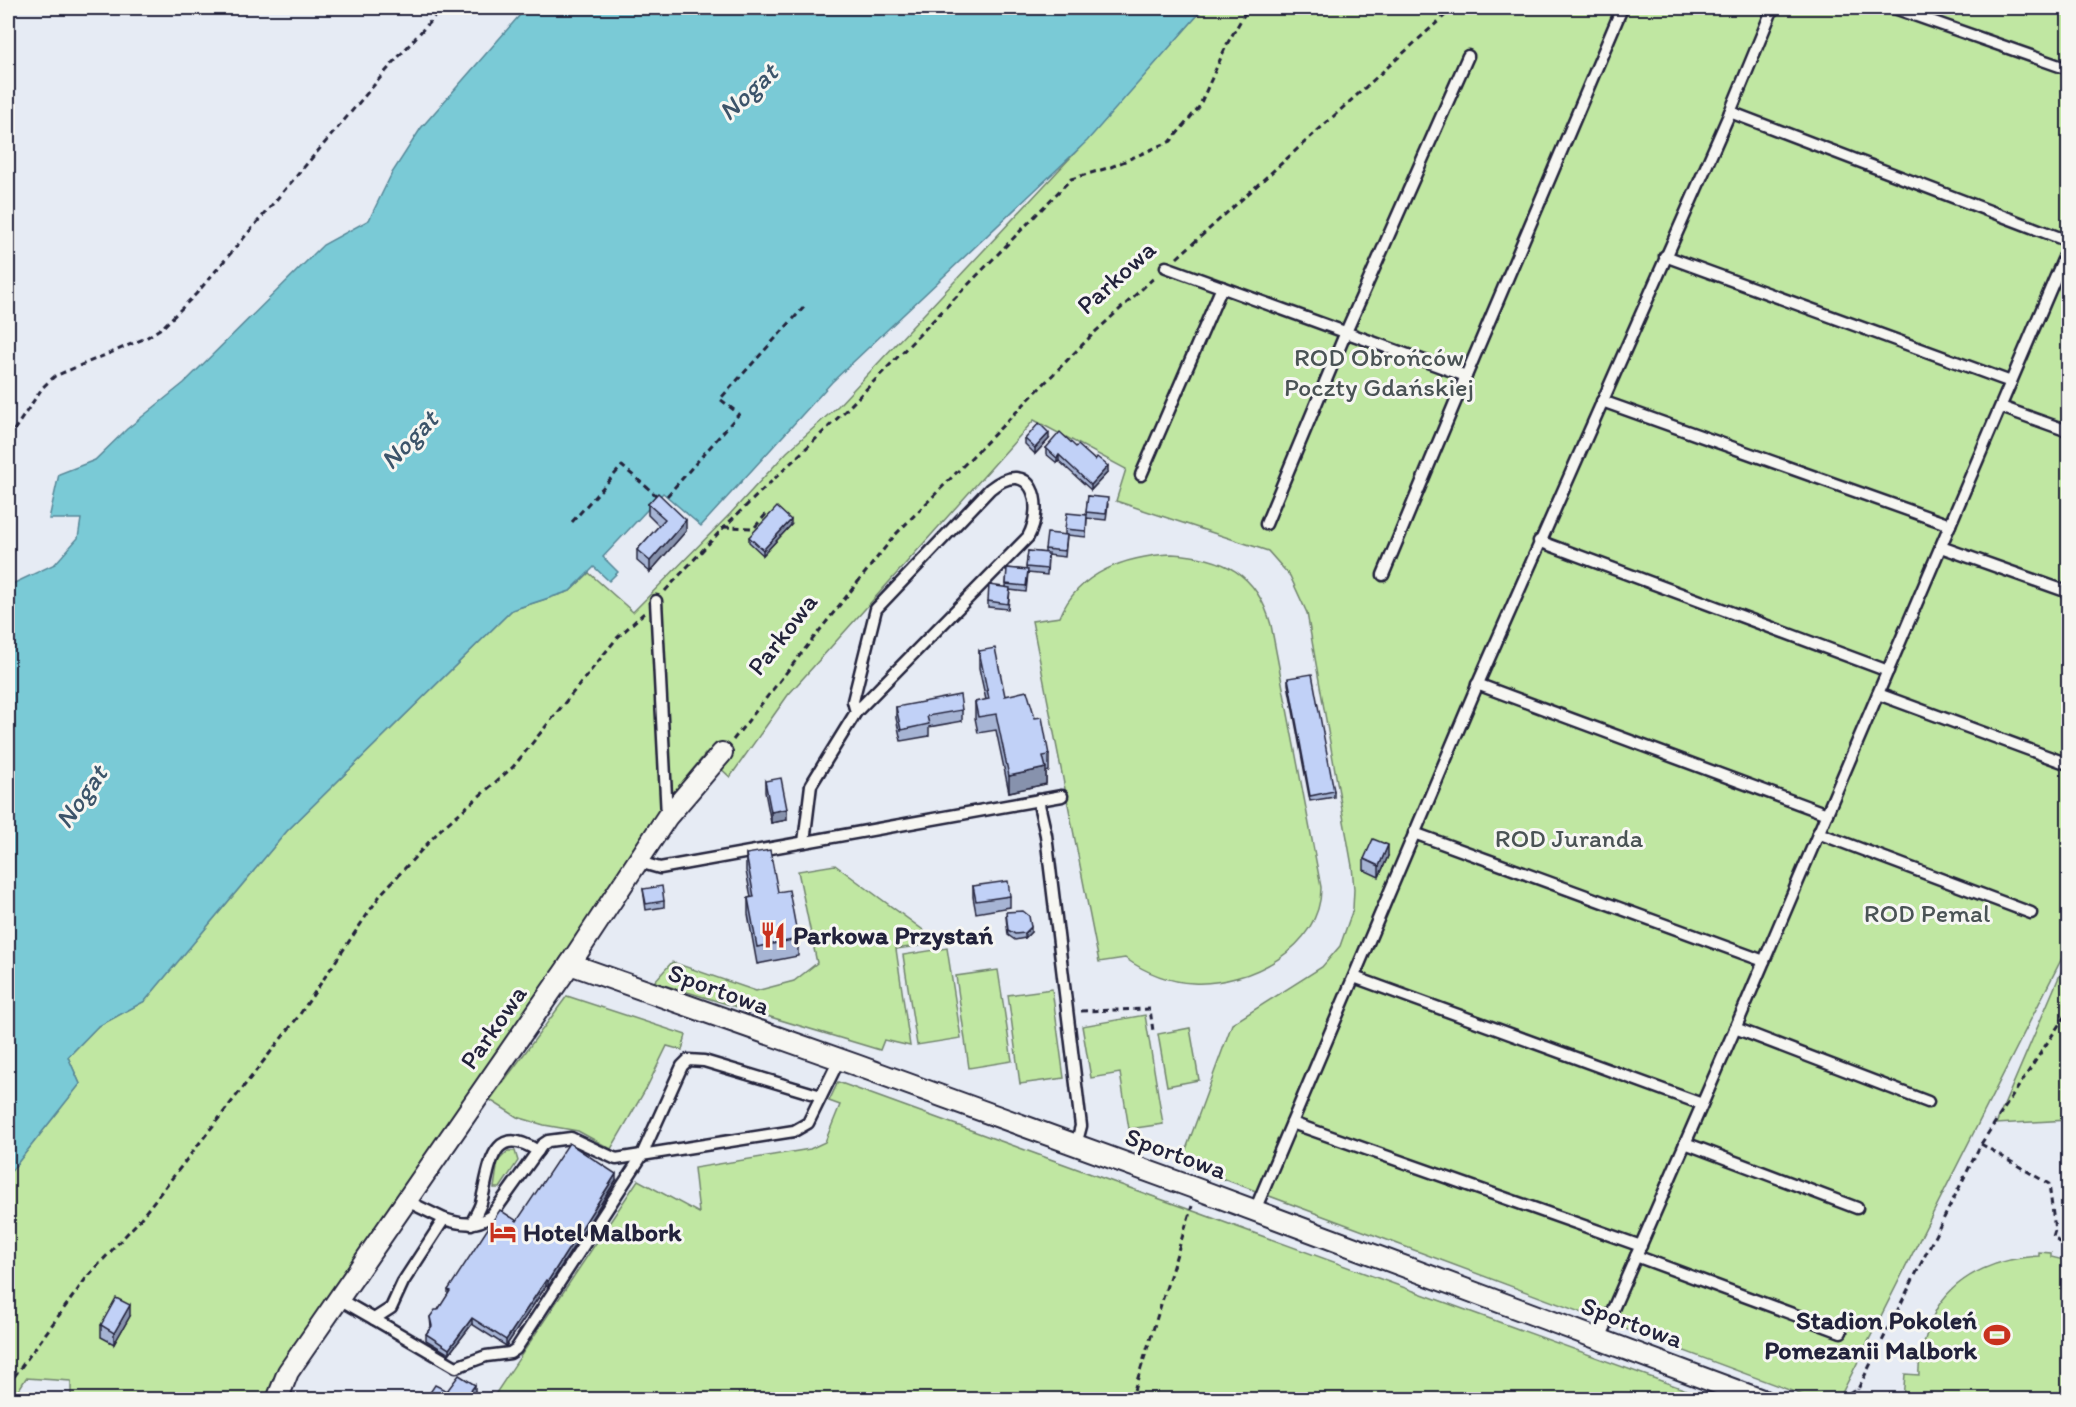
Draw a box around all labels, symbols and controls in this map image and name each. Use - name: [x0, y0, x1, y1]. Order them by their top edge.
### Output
- water label: Nogat: [711, 54, 786, 127]
- street label: Parkowa: [1070, 233, 1163, 321]
- park label: ROD Obrońców Poczty Gdańskiej: [1284, 341, 1474, 403]
- water label: Nogat: [373, 401, 447, 476]
- street label: Parkowa: [740, 586, 824, 682]
- water label: Nogat: [47, 757, 116, 835]
- park label: ROD Juranda: [1495, 822, 1644, 854]
- park label: ROD Pemal: [1864, 897, 1990, 929]
- place label: Parkowa Przystań: [793, 919, 994, 951]
- restaurant icon: Parkowa Przystań: [758, 920, 788, 950]
- street label: Sportowa: [664, 956, 775, 1022]
- street label: Parkowa: [452, 978, 534, 1075]
- street label: Sportowa: [1121, 1120, 1232, 1186]
- place label: Hotel Malbork: [523, 1216, 682, 1248]
- hotel icon: Hotel Malbork: [488, 1217, 518, 1247]
- street label: Sportowa: [1577, 1289, 1688, 1355]
- place label: Stadion Pokoleń Pomezanii Malbork: [1764, 1304, 1978, 1366]
- sports icon: Stadion Pokoleń Pomezanii Malbork: [1982, 1320, 2012, 1350]

